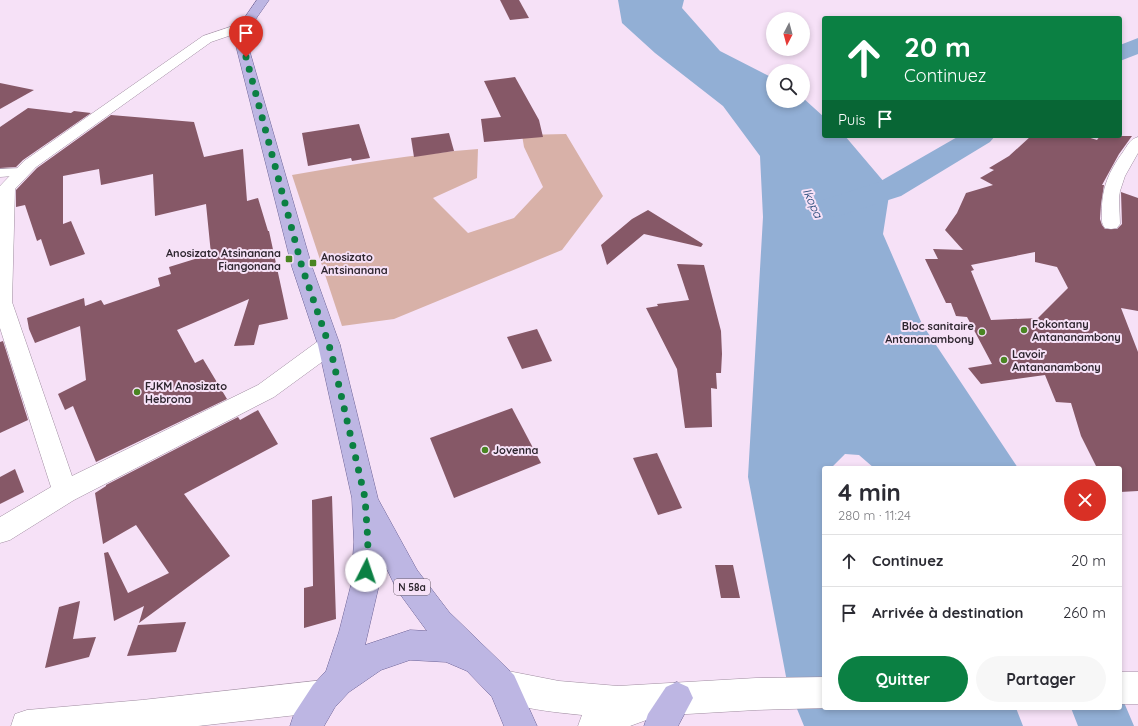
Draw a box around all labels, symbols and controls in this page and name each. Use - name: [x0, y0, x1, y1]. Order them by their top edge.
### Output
- north arrow: [766, 12, 810, 56]
- map controls: [766, 12, 810, 108]
- pin: [229, 16, 263, 57]
- icon: arrive: [235, 22, 257, 44]
- text: 20 m: [904, 29, 971, 64]
- icon: ahead: [838, 32, 890, 84]
- button: search: [766, 64, 810, 108]
- text: Continuez: [904, 64, 986, 87]
- icon: arrive: [874, 108, 896, 130]
- text: Puis: [838, 110, 866, 129]
- water label: Ikopa: [800, 186, 826, 221]
- place label: Anosizato Atsinanana Fiangonana: [166, 246, 281, 273]
- place label: Anosizato Antsinanana: [321, 250, 388, 277]
- marker: Anosizato Atsinanana Fiangonana: [284, 254, 294, 264]
- marker: Anosizato Antsinanana: [308, 258, 318, 268]
- place label: Fokontany Antananambony: [1032, 317, 1121, 344]
- place label: Bloc sanitaire Antananambony: [885, 319, 975, 346]
- marker: Fokontany Antananambony: [1019, 325, 1029, 335]
- marker: Bloc sanitaire Antananambony: [977, 327, 987, 337]
- place label: Lavoir Antananambony: [1012, 347, 1101, 374]
- marker: Lavoir Antananambony: [999, 355, 1009, 365]
- place label: FJKM Anosizato Hebrona: [145, 379, 227, 406]
- marker: FJKM Anosizato Hebrona: [132, 387, 142, 397]
- place label: Jovenna: [493, 443, 539, 457]
- marker: Jovenna: [480, 445, 490, 455]
- text: 4 min: [838, 477, 901, 507]
- button: close: [1064, 479, 1106, 521]
- text: 280 m · 11:24: [838, 507, 911, 523]
- position arrow: [345, 550, 387, 592]
- icon: ahead: [838, 550, 860, 572]
- text: Continuez: [872, 551, 943, 570]
- text: 20 m: [1071, 551, 1106, 570]
- road number: N 58a: [394, 579, 430, 595]
- icon: arrive: [838, 602, 860, 624]
- text: Arrivée à destination: [872, 603, 1024, 622]
- text: 260 m: [1063, 603, 1106, 622]
- button: Quitter: [838, 656, 968, 702]
- button: Partager: [976, 656, 1106, 702]

